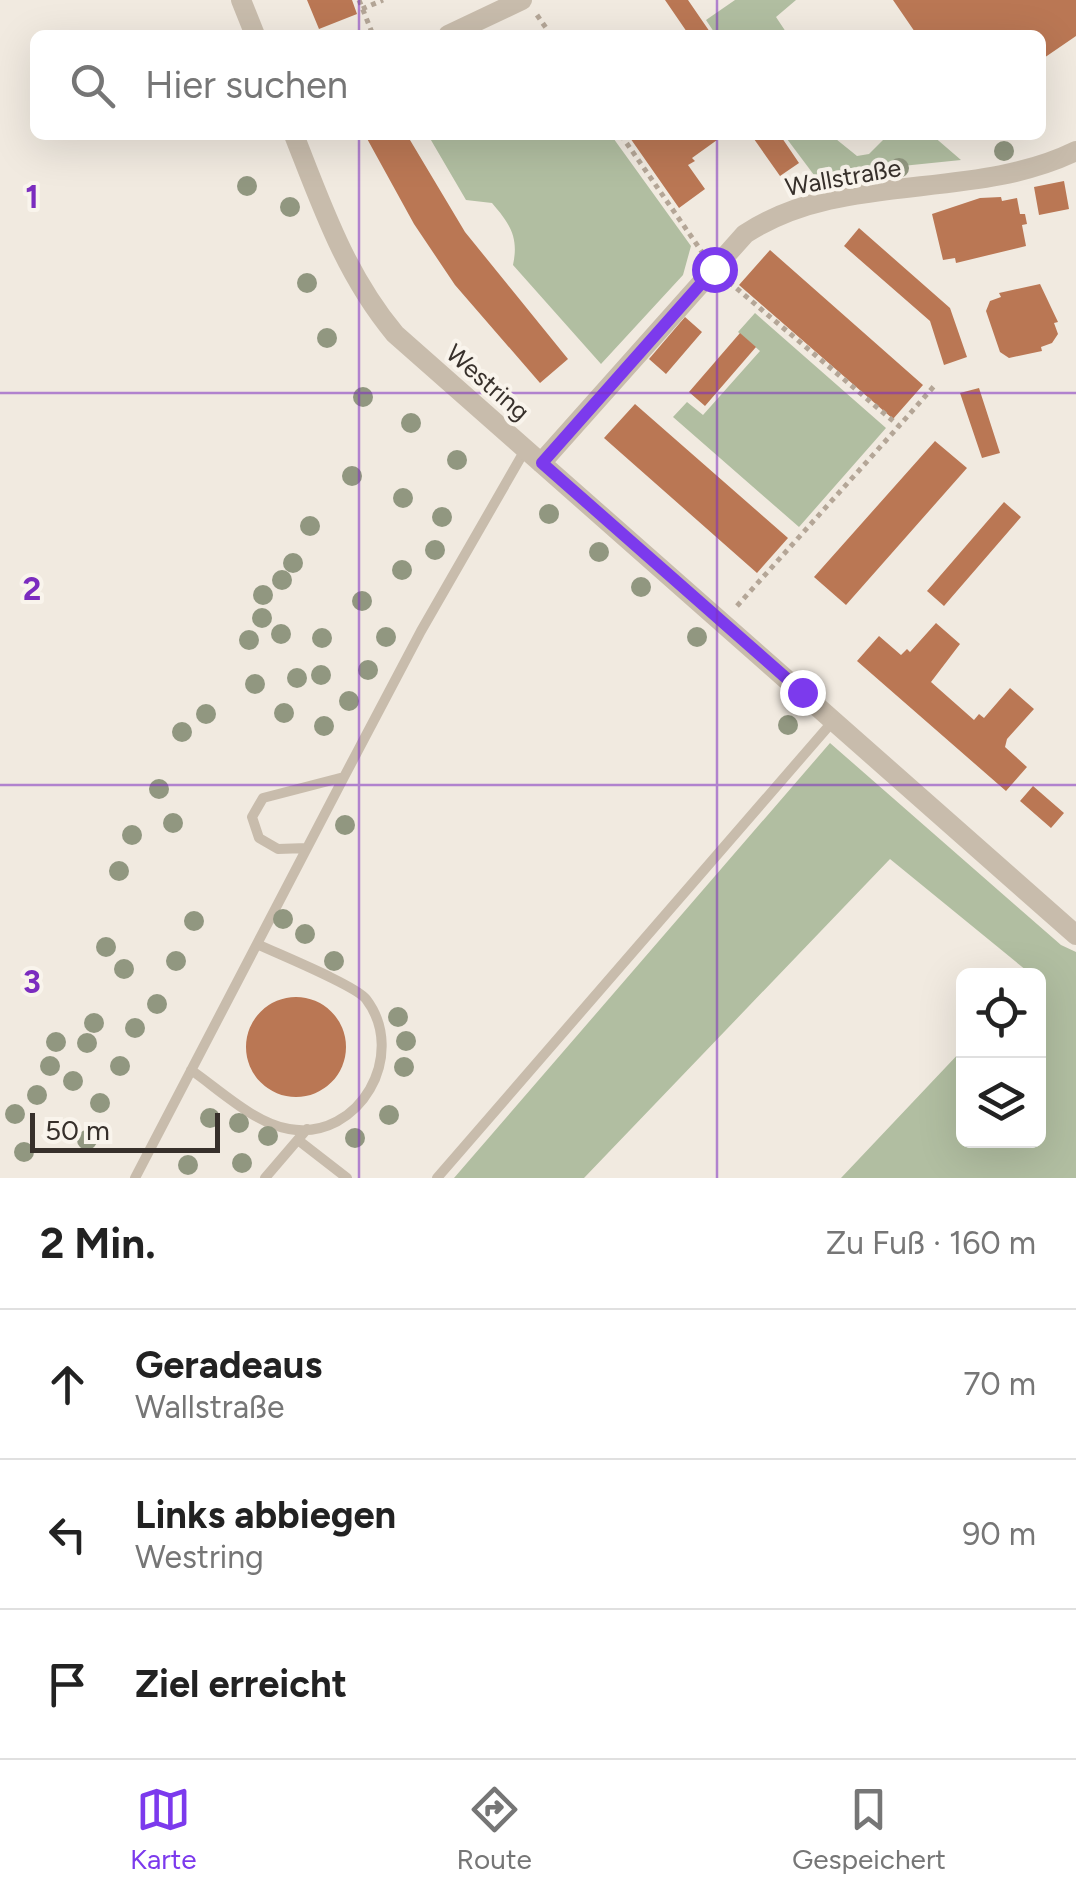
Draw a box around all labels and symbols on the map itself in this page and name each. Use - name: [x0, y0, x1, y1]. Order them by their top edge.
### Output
- street label: Wallstraße: [783, 152, 903, 202]
- text: 1: [25, 178, 39, 216]
- route start: [692, 247, 738, 293]
- street label: Westring: [440, 338, 536, 426]
- text: 2: [23, 570, 41, 608]
- route end: [780, 670, 826, 716]
- text: 3: [23, 963, 41, 1001]
- scale bar: [30, 1108, 220, 1152]

